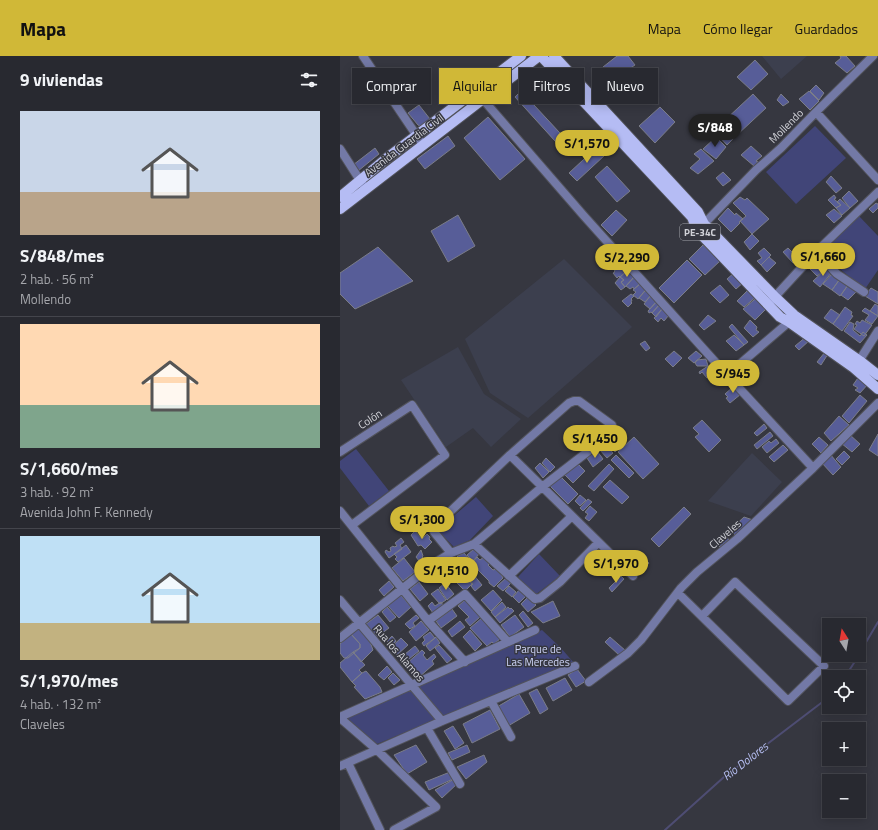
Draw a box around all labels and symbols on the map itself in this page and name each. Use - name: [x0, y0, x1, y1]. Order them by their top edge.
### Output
- street label: Mollendo: [765, 105, 807, 147]
- street label: Avenida Guardia Civil: [361, 110, 447, 180]
- pin: S/848: [687, 114, 743, 148]
- pin: S/1,570: [550, 130, 624, 164]
- road number: PE-34C: [680, 224, 720, 240]
- pin: S/1,660: [786, 243, 860, 277]
- pin: S/2,290: [590, 244, 664, 278]
- pin: S/945: [705, 360, 761, 394]
- street label: Colón: [355, 405, 385, 433]
- pin: S/1,450: [558, 425, 632, 459]
- pin: S/1,300: [385, 506, 459, 540]
- street label: Claveles: [705, 516, 745, 552]
- pin: S/1,970: [579, 550, 653, 584]
- pin: S/1,510: [409, 557, 483, 591]
- north arrow: [822, 618, 866, 662]
- street label: Rua los Alamos: [370, 621, 428, 685]
- park label: Parque de Las Mercedes: [506, 641, 570, 670]
- water label: Río Dolores: [718, 736, 773, 785]

